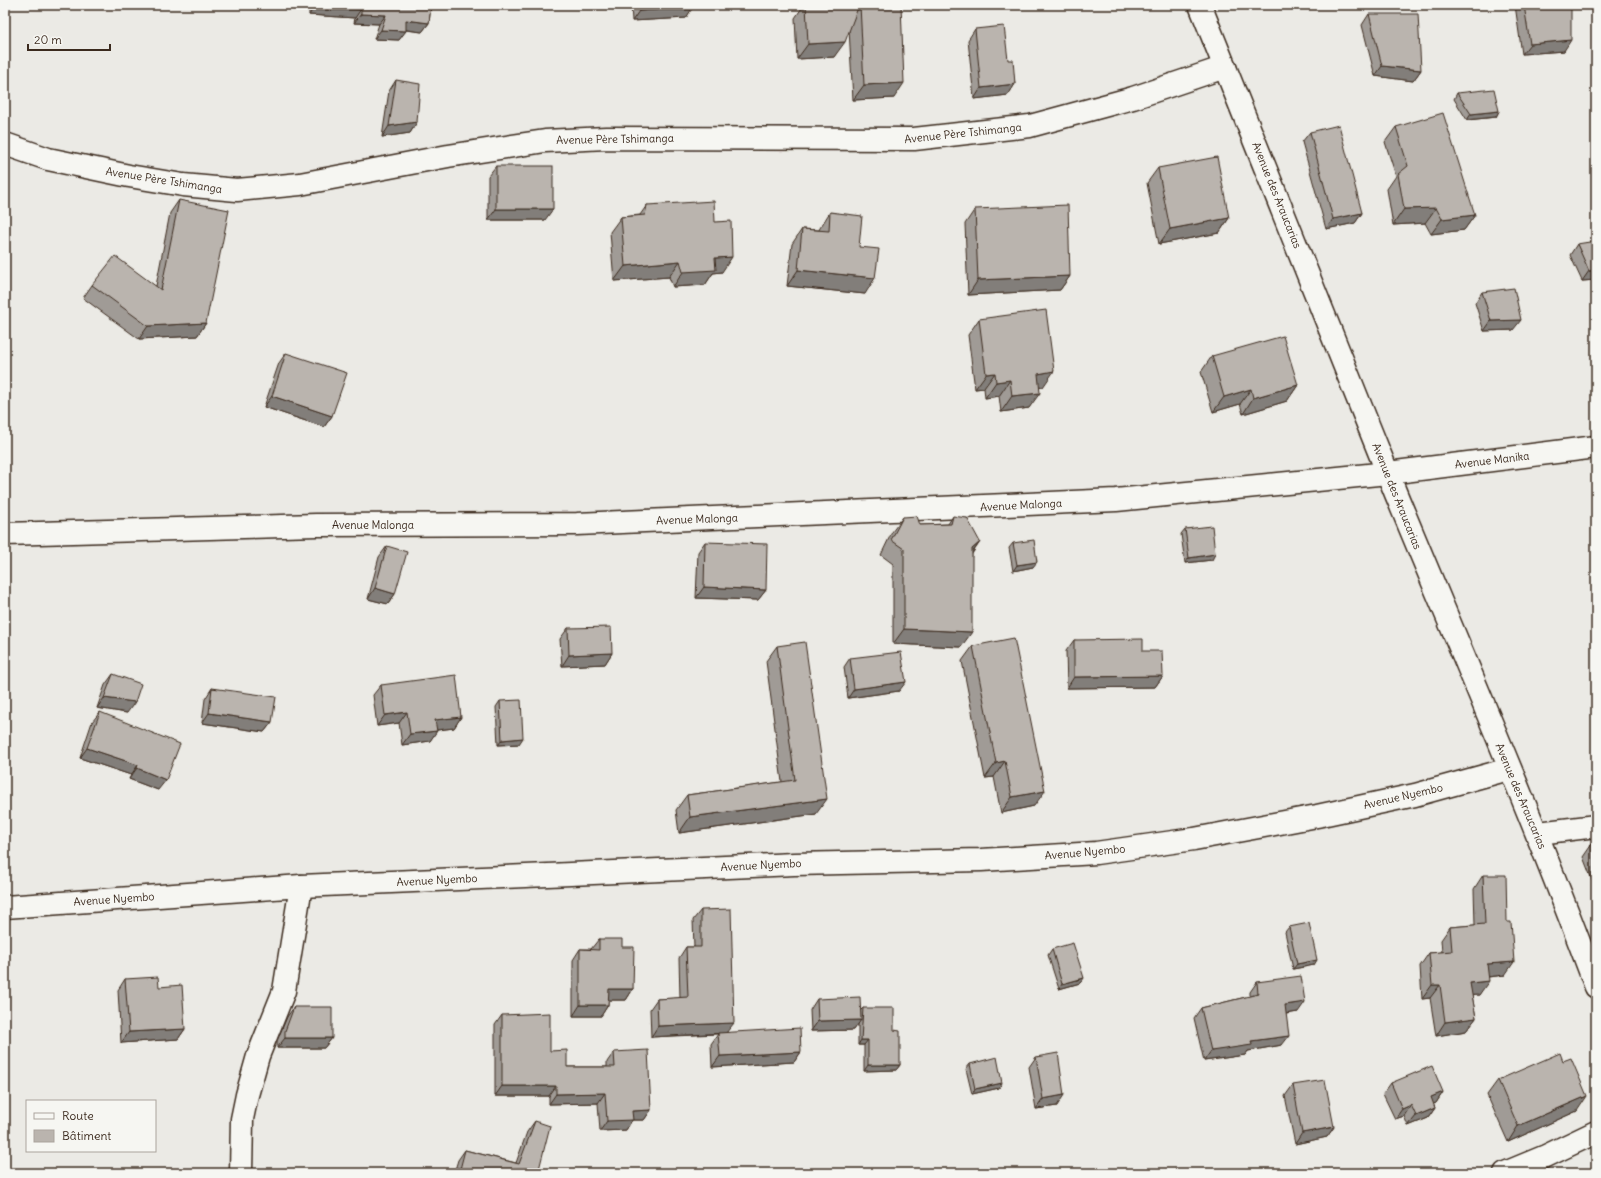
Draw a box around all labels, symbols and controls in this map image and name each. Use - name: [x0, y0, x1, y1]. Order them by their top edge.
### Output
- scale bar: [28, 26, 110, 52]
- text: 20 m: [34, 32, 62, 47]
- street label: Avenue Père Tshimanga: [904, 120, 1022, 146]
- street label: Avenue Père Tshimanga: [556, 131, 674, 147]
- street label: Avenue des Araucarias: [1249, 140, 1305, 250]
- street label: Avenue Père Tshimanga: [105, 164, 223, 196]
- street label: Avenue des Araucarias: [1369, 441, 1425, 551]
- street label: Avenue Manika: [1454, 448, 1530, 472]
- street label: Avenue Malonga: [980, 496, 1062, 514]
- street label: Avenue Malonga: [656, 511, 738, 527]
- street label: Avenue Malonga: [332, 518, 414, 532]
- street label: Avenue des Araucarias: [1492, 741, 1550, 851]
- street label: Avenue Nyembo: [1362, 780, 1444, 812]
- street label: Avenue Nyembo: [1044, 841, 1126, 863]
- street label: Avenue Nyembo: [720, 856, 802, 874]
- street label: Avenue Nyembo: [396, 871, 478, 889]
- street label: Avenue Nyembo: [73, 889, 155, 909]
- legend: [26, 1100, 156, 1152]
- text: Route: [62, 1108, 94, 1123]
- text: Bâtiment: [62, 1128, 111, 1143]

